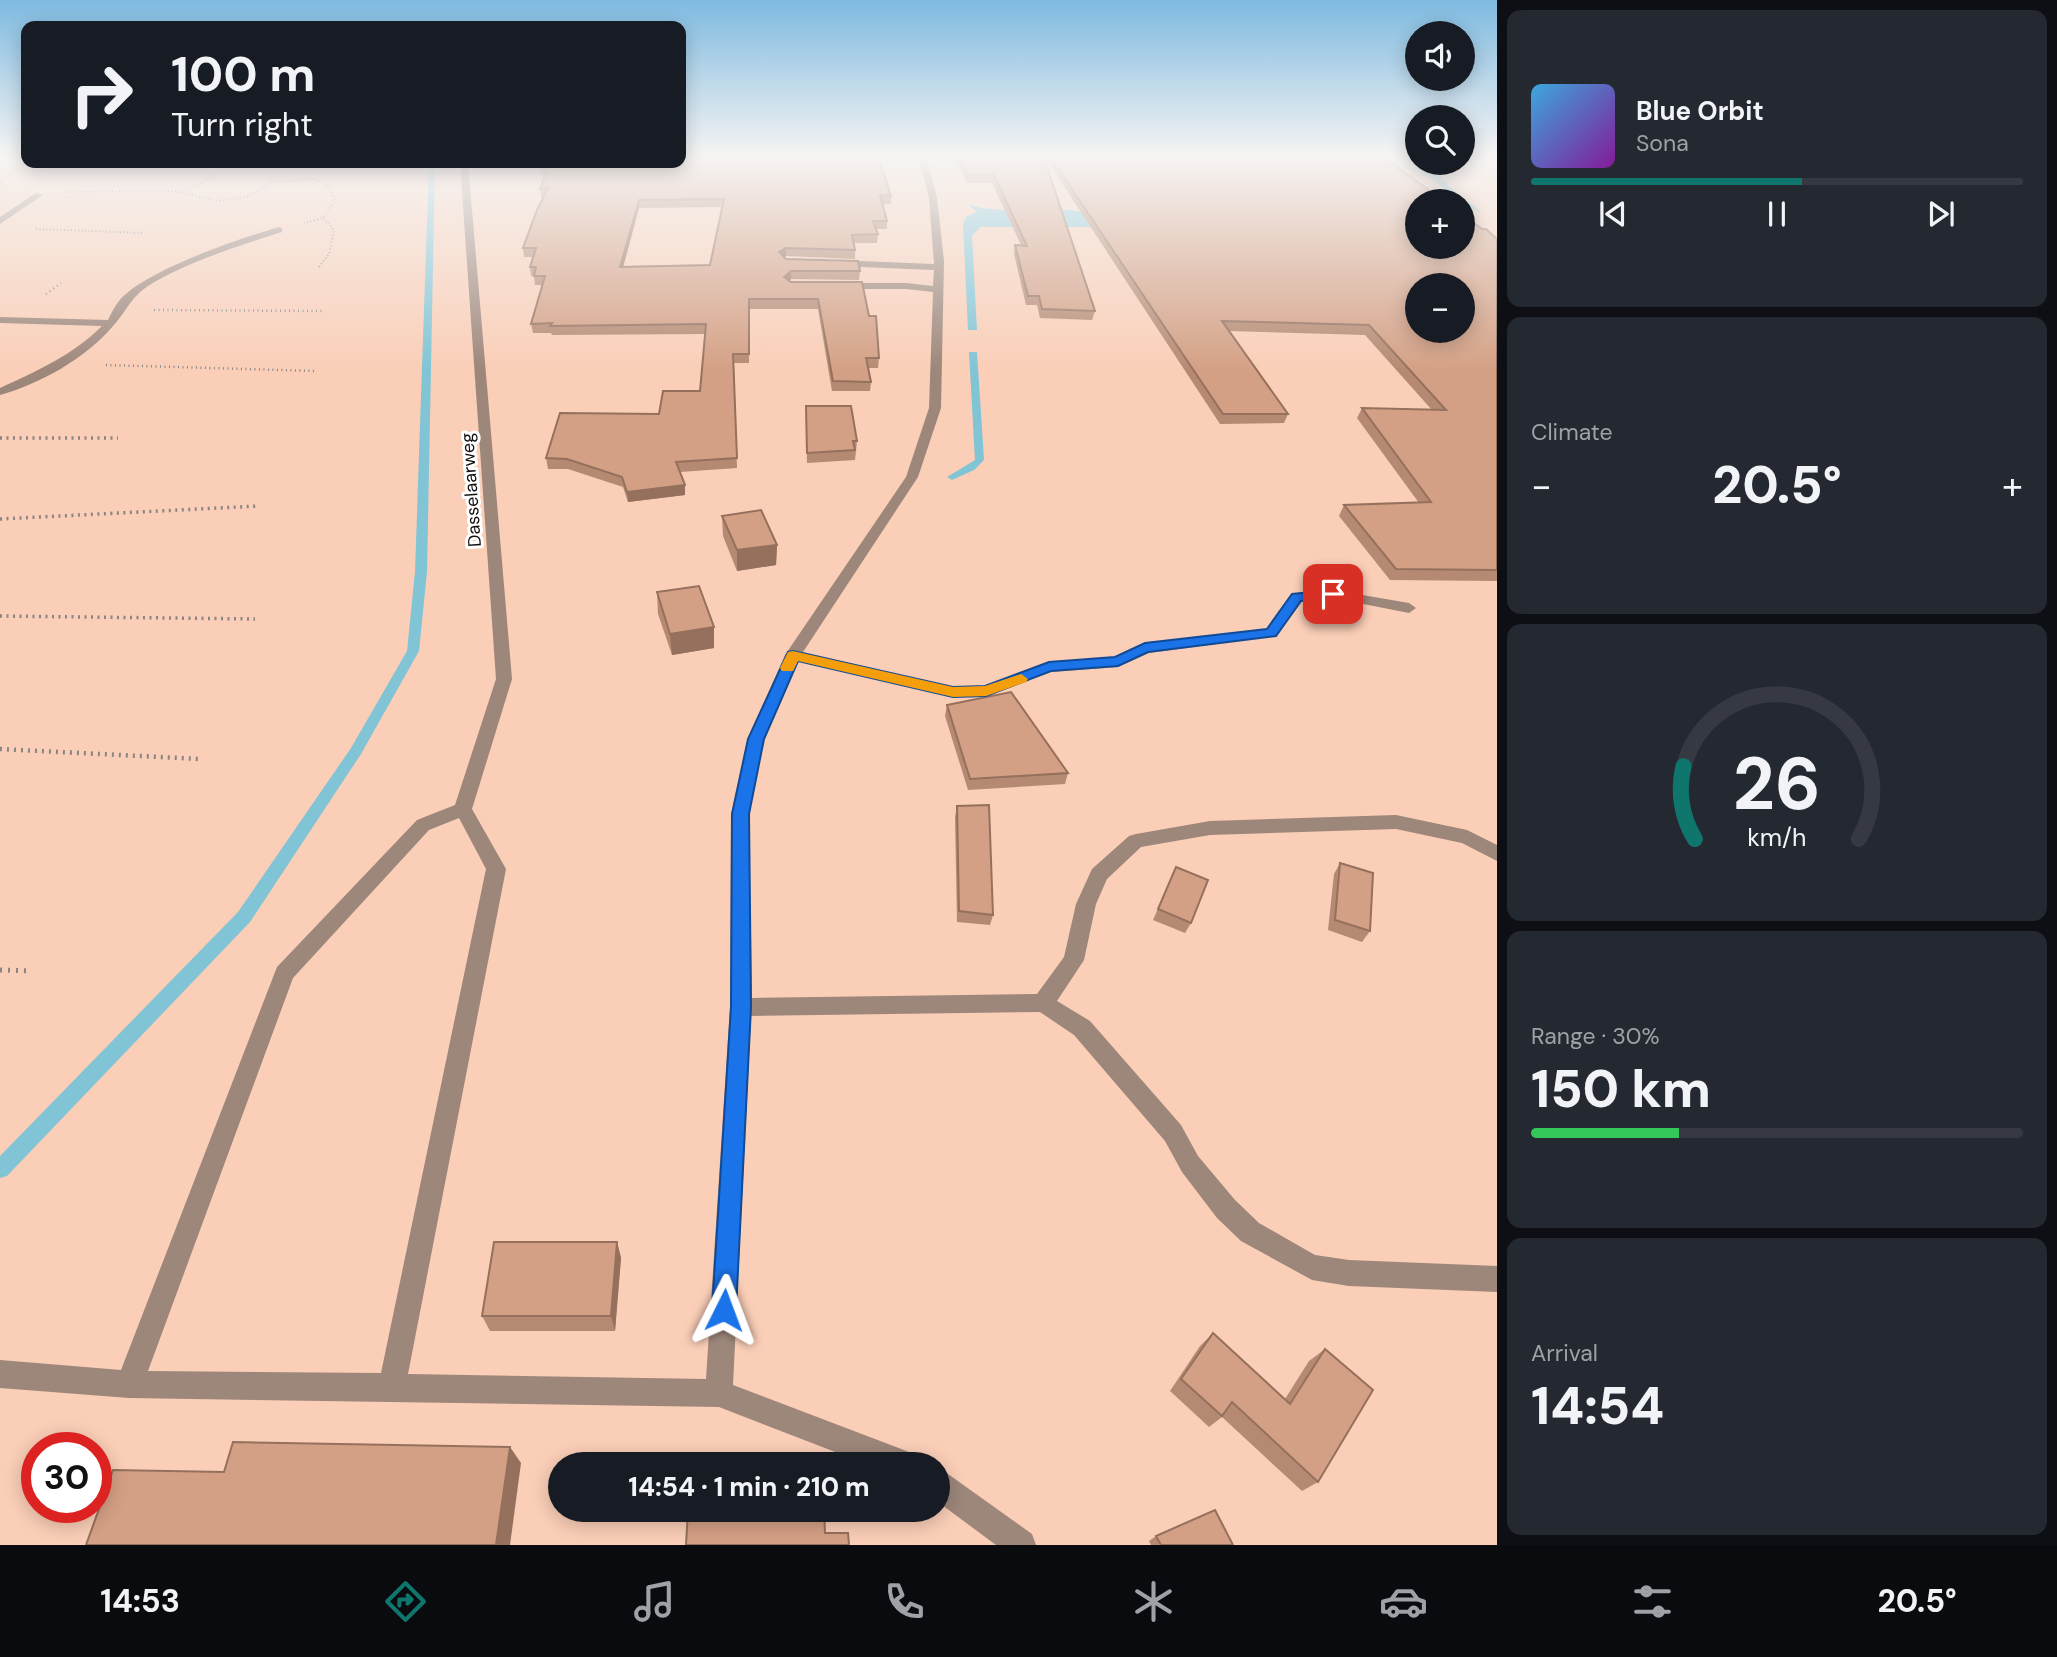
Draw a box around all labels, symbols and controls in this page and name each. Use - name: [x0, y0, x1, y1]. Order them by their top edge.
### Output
- map controls: [1405, 21, 1475, 343]
- button: sound: [1405, 21, 1475, 91]
- text: 100 m: [171, 42, 315, 106]
- icon: right: [56, 49, 147, 140]
- text: Blue Orbit: [1636, 94, 1764, 128]
- text: Turn right: [171, 104, 313, 146]
- button: search: [1405, 105, 1475, 175]
- text: Sona: [1636, 128, 1689, 158]
- button: +: [1405, 189, 1475, 259]
- icon: previous: [1594, 195, 1632, 233]
- icon: pause: [1758, 195, 1796, 233]
- icon: next: [1922, 195, 1960, 233]
- button: −: [1405, 273, 1475, 343]
- text: Climate: [1531, 417, 1613, 447]
- street label: Dasselaarweg: [455, 432, 487, 548]
- text: 20.5°: [1712, 451, 1842, 519]
- text: −: [1531, 461, 1552, 511]
- text: +: [2002, 461, 2023, 511]
- pin: [1303, 564, 1363, 624]
- icon: arrive: [1314, 575, 1352, 613]
- text: 26: [1733, 737, 1821, 832]
- text: km/h: [1747, 820, 1807, 853]
- text: Range · 30%: [1531, 1021, 1660, 1051]
- text: 150 km: [1531, 1055, 1711, 1123]
- position arrow: [687, 1273, 761, 1347]
- text: Arrival: [1531, 1338, 1598, 1368]
- text: 14:54: [1531, 1372, 1664, 1440]
- speed limit sign: 30: [21, 1432, 112, 1523]
- text: 14:54 · 1 min · 210 m: [628, 1470, 870, 1504]
- icon: directions: [381, 1577, 430, 1626]
- icon: music: [630, 1577, 679, 1626]
- icon: phone: [880, 1577, 929, 1626]
- icon: climate: [1129, 1577, 1178, 1626]
- icon: car: [1379, 1577, 1428, 1626]
- icon: filters: [1628, 1577, 1677, 1626]
- text: 14:53: [100, 1580, 180, 1622]
- text: 20.5°: [1878, 1580, 1957, 1622]

